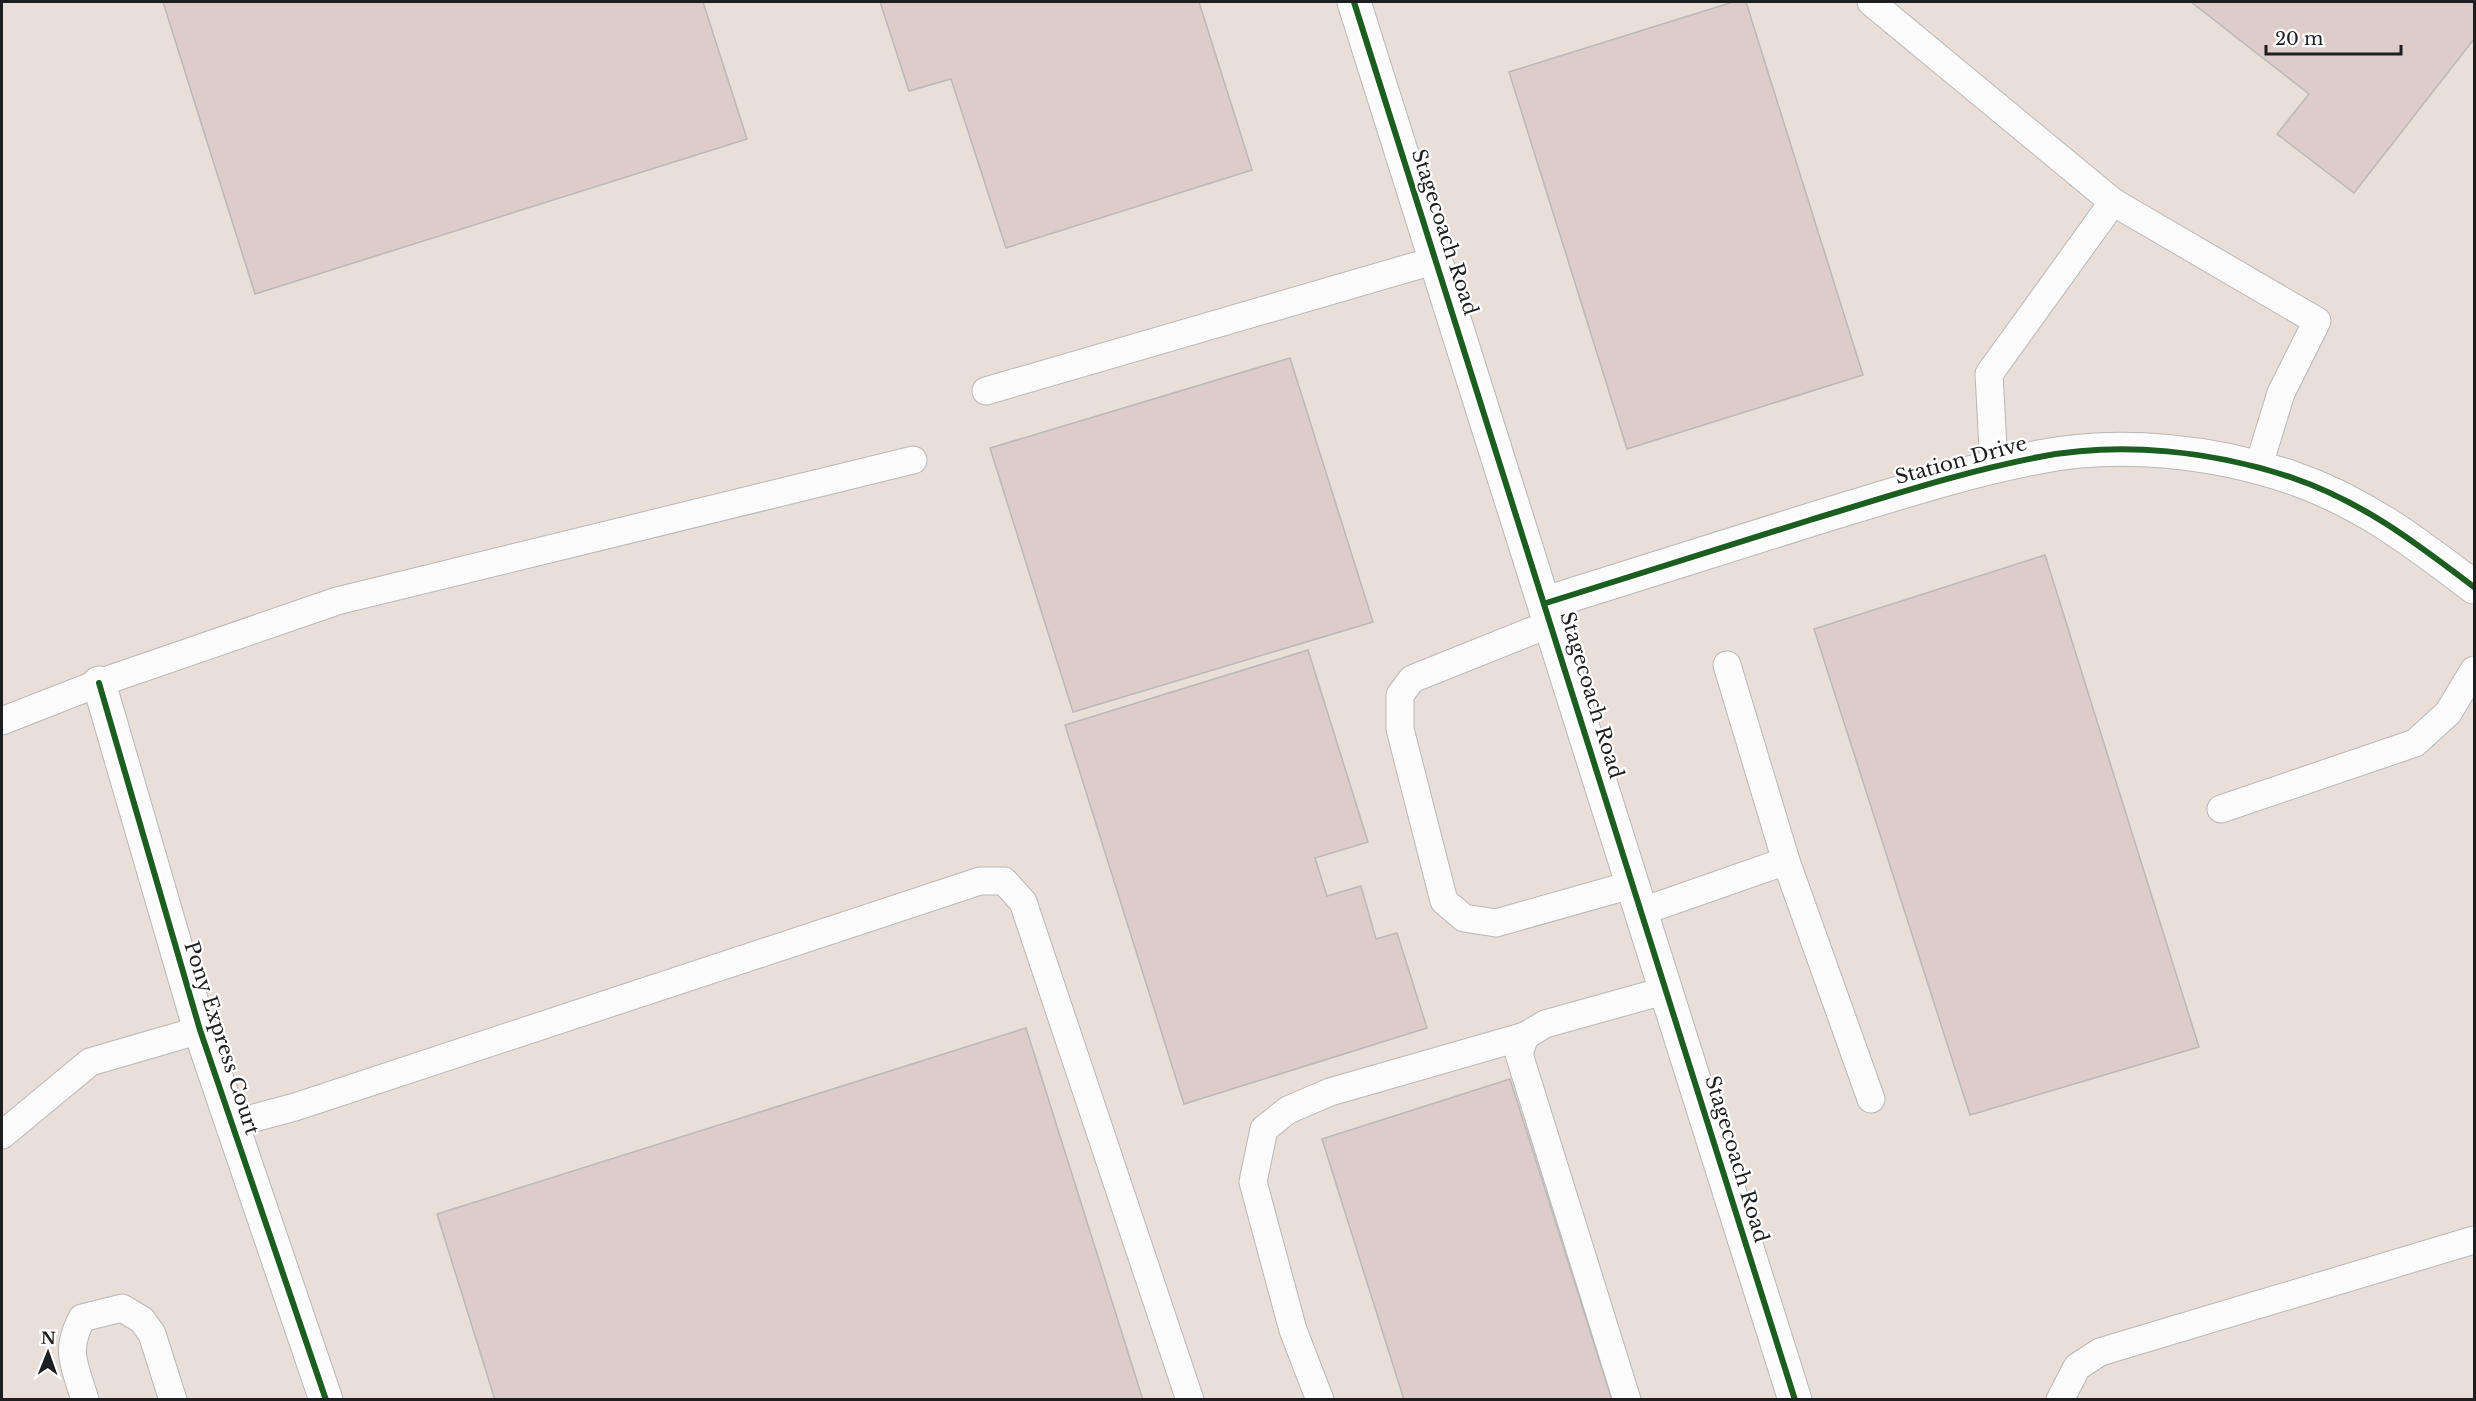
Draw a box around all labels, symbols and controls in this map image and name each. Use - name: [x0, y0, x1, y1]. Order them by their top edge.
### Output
- scale bar: [2266, 18, 2401, 56]
- text: 20 m: [2275, 28, 2323, 50]
- street label: Stagecoach Road: [1407, 146, 1483, 318]
- street label: Station Drive: [1892, 431, 2030, 489]
- street label: Stagecoach Road: [1555, 609, 1629, 781]
- street label: Pony Express Court: [179, 938, 265, 1138]
- street label: Stagecoach Road: [1700, 1073, 1774, 1245]
- north arrow: [18, 1323, 78, 1383]
- text: N: [41, 1328, 56, 1348]

